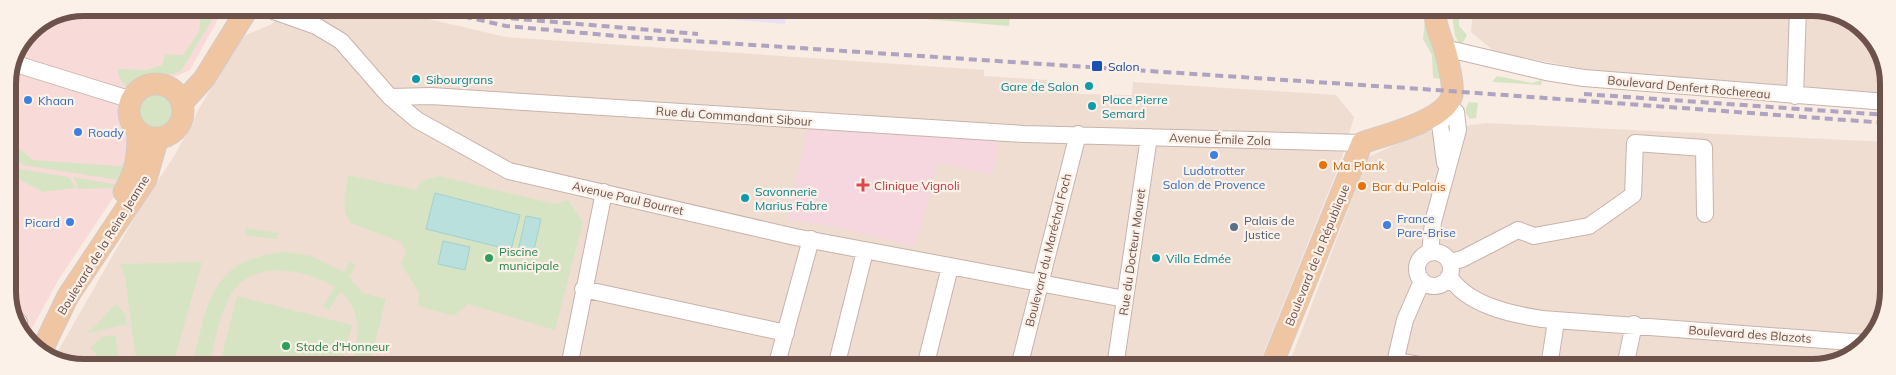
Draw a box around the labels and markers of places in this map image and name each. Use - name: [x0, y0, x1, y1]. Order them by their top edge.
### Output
- marker: Salon: [1090, 59, 1104, 73]
- place label: Salon: [1108, 59, 1139, 74]
- place label: Sibourgrans: [426, 72, 493, 87]
- marker: Sibourgrans: [410, 73, 422, 85]
- place label: Gare de Salon: [1001, 79, 1079, 94]
- marker: Gare de Salon: [1083, 80, 1095, 92]
- place label: Place Pierre Semard: [1102, 92, 1168, 121]
- place label: Khaan: [38, 93, 74, 108]
- marker: Khaan: [22, 94, 34, 106]
- marker: Place Pierre Semard: [1086, 100, 1098, 112]
- place label: Roady: [88, 125, 124, 140]
- marker: Roady: [72, 126, 84, 138]
- marker: Ludotrotter Salon de Provence: [1208, 149, 1220, 161]
- place label: Ma Plank: [1333, 158, 1386, 173]
- marker: Ma Plank: [1317, 159, 1329, 171]
- place label: Ludotrotter Salon de Provence: [1163, 163, 1265, 192]
- marker: Clinique Vignoli: [856, 178, 870, 192]
- place label: Clinique Vignoli: [874, 178, 960, 193]
- place label: Bar du Palais: [1372, 179, 1446, 194]
- marker: Bar du Palais: [1356, 180, 1368, 192]
- place label: Savonnerie Marius Fabre: [755, 184, 827, 213]
- marker: Savonnerie Marius Fabre: [739, 192, 751, 204]
- place label: France Pare-Brise: [1397, 211, 1456, 240]
- place label: Palais de Justice: [1244, 213, 1294, 242]
- place label: Picard: [25, 215, 60, 230]
- marker: Picard: [64, 216, 76, 228]
- marker: France Pare-Brise: [1381, 219, 1393, 231]
- marker: Palais de Justice: [1228, 221, 1240, 233]
- place label: Piscine municipale: [499, 244, 559, 273]
- place label: Villa Edmée: [1166, 251, 1231, 266]
- marker: Piscine municipale: [483, 252, 495, 264]
- marker: Villa Edmée: [1150, 252, 1162, 264]
- place label: Stade d'Honneur: [296, 339, 390, 354]
- marker: Stade d'Honneur: [280, 340, 292, 352]

